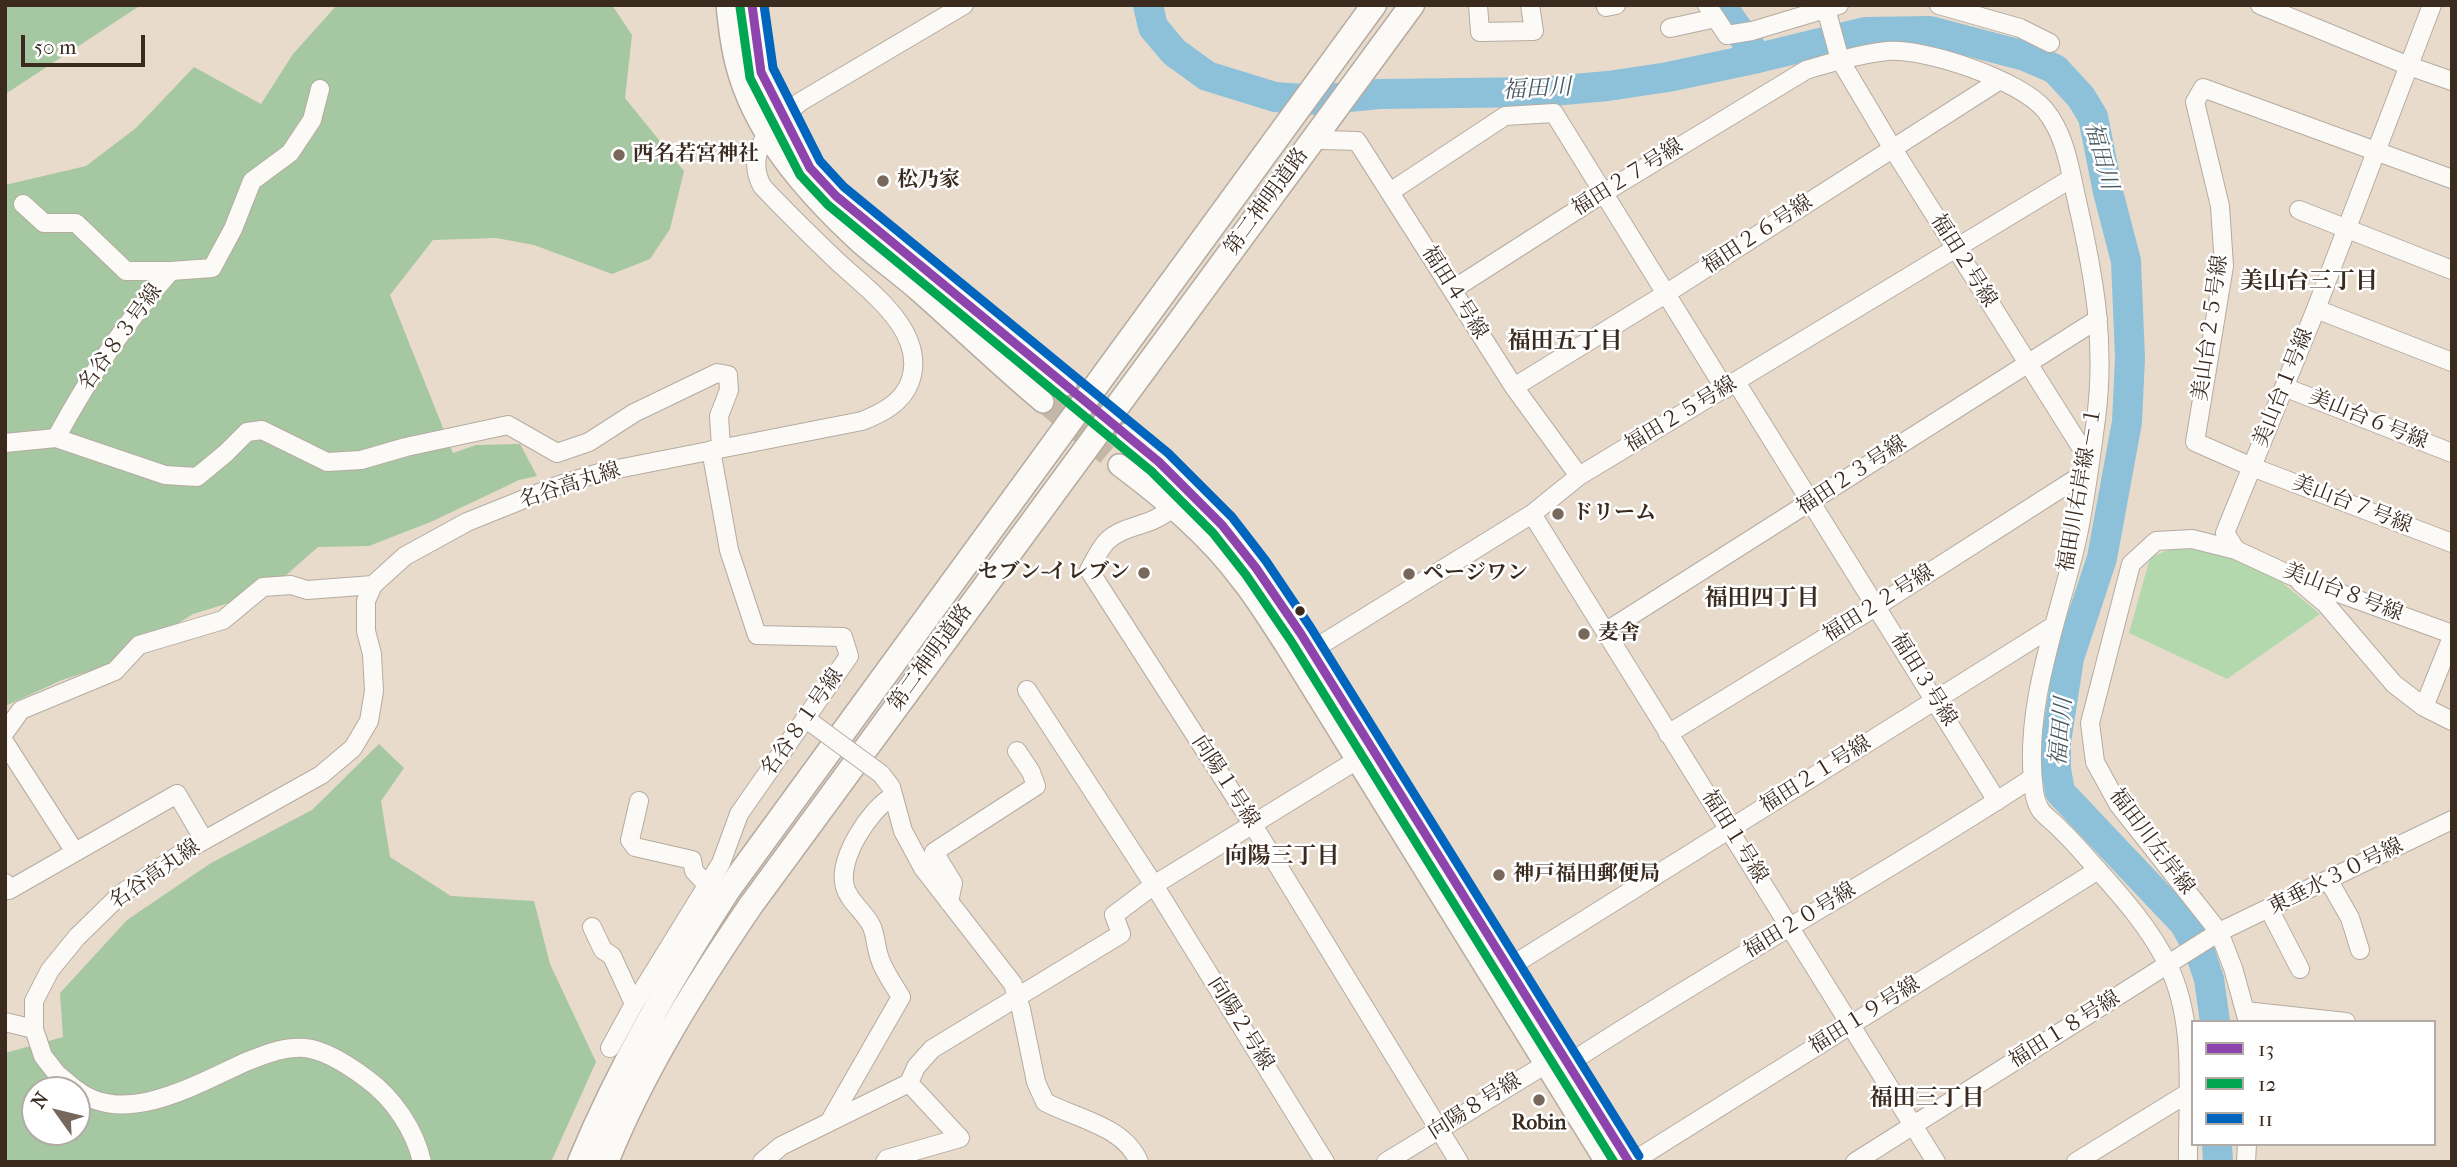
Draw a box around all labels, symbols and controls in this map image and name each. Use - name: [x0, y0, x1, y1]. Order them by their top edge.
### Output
- scale bar: [24, 21, 149, 65]
- text: 50 m: [34, 35, 77, 59]
- water label: 福田川: [1502, 74, 1572, 106]
- water label: 福田川: [2078, 119, 2122, 193]
- street label: 福田２７号線: [1568, 134, 1688, 222]
- place label: 西名若宮神社: [633, 142, 759, 168]
- street label: 第二神明道路: [1220, 144, 1314, 260]
- marker: 西名若宮神社: [611, 147, 627, 163]
- place label: 松乃家: [897, 168, 960, 194]
- marker: 松乃家: [875, 173, 891, 189]
- street label: 福田２６号線: [1698, 190, 1818, 280]
- street label: 福田２号線: [1924, 210, 2002, 312]
- street label: 福田４号線: [1415, 242, 1493, 344]
- street label: 美山台２５号線: [2188, 253, 2234, 403]
- district label: 美山台三丁目: [2240, 268, 2378, 296]
- street label: 名谷８３号線: [74, 280, 168, 396]
- street label: 美山台１号線: [2249, 325, 2319, 451]
- district label: 福田五丁目: [1508, 328, 1622, 356]
- street label: 福田２５号線: [1621, 372, 1741, 458]
- street label: 美山台６号線: [2305, 385, 2431, 455]
- street label: 福田川右岸線－１: [2054, 404, 2108, 574]
- street label: 福田２３号線: [1792, 431, 1912, 521]
- street label: 名谷高丸線: [516, 458, 624, 514]
- street label: 美山台７号線: [2289, 471, 2415, 539]
- place label: ドリーム: [1572, 501, 1656, 527]
- marker: ドリーム: [1550, 506, 1566, 522]
- street label: 美山台８号線: [2280, 559, 2406, 627]
- place label: セブン-イレブン: [978, 560, 1130, 586]
- street label: 福田２２号線: [1819, 560, 1939, 648]
- place label: ページワン: [1423, 561, 1528, 587]
- marker: セブン-イレブン: [1136, 565, 1152, 581]
- marker: ページワン: [1401, 566, 1417, 582]
- district label: 福田四丁目: [1705, 585, 1819, 613]
- street label: 第二神明道路: [884, 600, 978, 716]
- unlabelled marker: [1293, 604, 1307, 618]
- place label: 麦舎: [1598, 621, 1640, 647]
- marker: 麦舎: [1576, 626, 1592, 642]
- street label: 福田３号線: [1884, 629, 1962, 731]
- street label: 名谷８１号線: [757, 664, 849, 782]
- water label: 福田川: [2045, 696, 2079, 768]
- street label: 向陽１号線: [1186, 731, 1264, 833]
- street label: 福田２１号線: [1756, 731, 1876, 819]
- street label: 福田川左岸線: [2103, 784, 2199, 900]
- street label: 福田１号線: [1695, 786, 1773, 888]
- street label: 東垂水３０号線: [2264, 833, 2408, 921]
- street label: 名谷高丸線: [105, 835, 205, 915]
- district label: 向陽三丁目: [1225, 843, 1339, 871]
- place label: 神戸福田郵便局: [1513, 862, 1660, 888]
- marker: 神戸福田郵便局: [1491, 867, 1507, 883]
- street label: 福田２０号線: [1740, 878, 1860, 964]
- street label: 福田１９号線: [1805, 972, 1925, 1060]
- street label: 向陽２号線: [1201, 973, 1279, 1075]
- street label: 福田１８号線: [2005, 986, 2125, 1074]
- legend: [2191, 1020, 2436, 1146]
- text: 13: [2258, 1037, 2274, 1061]
- street label: 向陽８号線: [1424, 1068, 1526, 1146]
- text: 12: [2258, 1072, 2276, 1096]
- north arrow: [21, 1076, 91, 1146]
- district label: 福田三丁目: [1870, 1085, 1984, 1113]
- text: N: [27, 1088, 53, 1113]
- marker: Robin: [1531, 1092, 1547, 1108]
- text: 11: [2258, 1107, 2273, 1131]
- place label: Robin: [1512, 1111, 1566, 1137]

